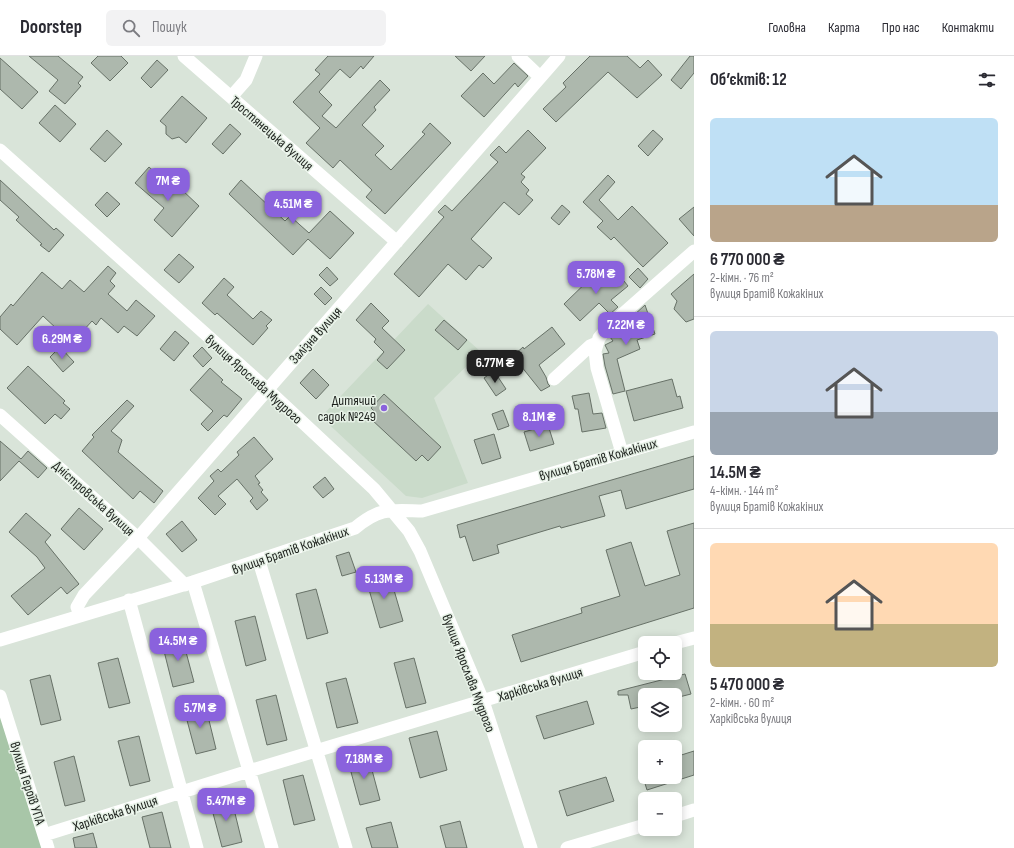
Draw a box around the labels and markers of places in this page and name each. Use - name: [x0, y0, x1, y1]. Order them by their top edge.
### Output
- pin: 7M ₴: [144, 168, 192, 202]
- pin: 4.51M ₴: [256, 191, 330, 225]
- pin: 5.78M ₴: [559, 261, 633, 295]
- pin: 7.22M ₴: [589, 312, 663, 346]
- pin: 6.29M ₴: [25, 326, 99, 360]
- pin: 6.77M ₴: [458, 350, 532, 384]
- place label: Дитячий садок №249: [318, 392, 376, 425]
- marker: Дитячий садок №249: [379, 403, 389, 413]
- pin: 8.1M ₴: [506, 404, 572, 438]
- pin: 5.13M ₴: [347, 566, 421, 600]
- pin: 14.5M ₴: [141, 628, 215, 662]
- pin: 5.7M ₴: [167, 695, 233, 729]
- pin: 7.18M ₴: [327, 746, 401, 780]
- pin: 5.47M ₴: [189, 788, 263, 822]

